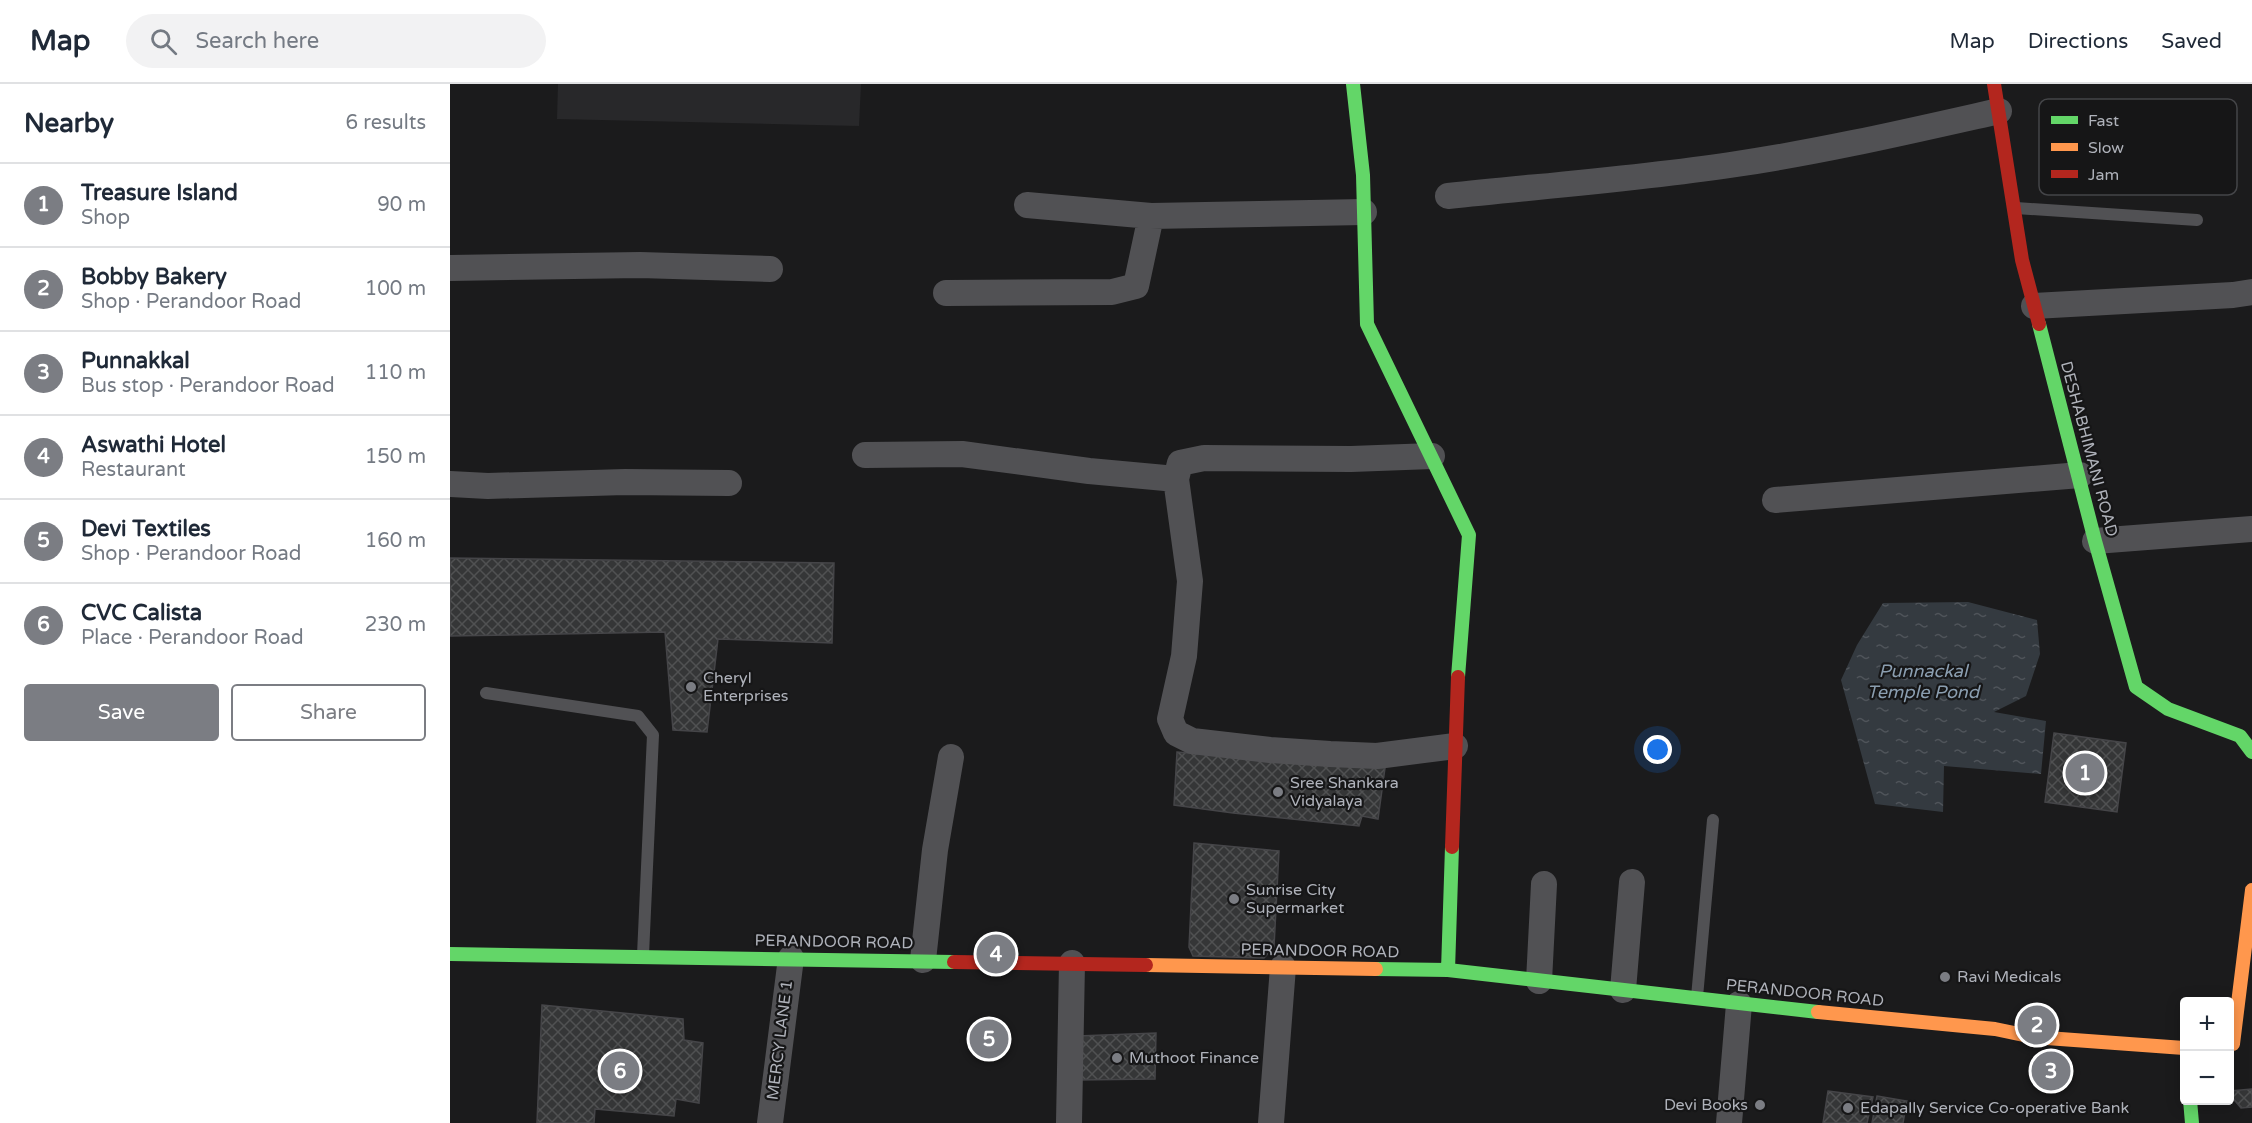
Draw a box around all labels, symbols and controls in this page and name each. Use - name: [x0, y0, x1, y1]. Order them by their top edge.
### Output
- search box: [126, 14, 546, 68]
- text: Map: [30, 24, 90, 58]
- icon: search: [147, 25, 180, 58]
- text: Search here: [195, 28, 319, 54]
- text: Map: [1949, 29, 1995, 54]
- text: Directions: [2028, 29, 2128, 54]
- text: Saved: [2161, 29, 2222, 54]
- legend: [2039, 99, 2237, 195]
- text: Nearby: [24, 108, 114, 139]
- text: 6 results: [346, 111, 426, 135]
- text: Fast: [2088, 111, 2119, 131]
- text: Slow: [2088, 138, 2124, 158]
- text: Jam: [2088, 165, 2119, 185]
- text: Treasure Island: [81, 180, 238, 206]
- text: 1: [37, 193, 50, 217]
- text: 90 m: [377, 193, 426, 217]
- text: Shop: [81, 206, 130, 230]
- text: Bobby Bakery: [81, 264, 227, 290]
- text: 2: [37, 277, 50, 301]
- text: 100 m: [365, 277, 426, 301]
- text: Shop · Perandoor Road: [81, 290, 301, 314]
- text: Punnakkal: [81, 348, 190, 374]
- street label: DESHABHIMANI ROAD: [2056, 359, 2122, 539]
- text: 3: [37, 361, 50, 385]
- text: 110 m: [365, 361, 426, 385]
- text: Bus stop · Perandoor Road: [81, 374, 335, 398]
- text: Aswathi Hotel: [81, 432, 226, 458]
- text: 4: [37, 445, 50, 469]
- text: 150 m: [365, 445, 426, 469]
- text: Restaurant: [81, 458, 186, 482]
- text: Devi Textiles: [81, 516, 211, 542]
- text: 5: [37, 529, 50, 553]
- text: 160 m: [365, 529, 426, 553]
- text: Shop · Perandoor Road: [81, 542, 301, 566]
- text: CVC Calista: [81, 600, 202, 626]
- text: 6: [37, 613, 50, 637]
- text: 230 m: [365, 613, 426, 637]
- text: Place · Perandoor Road: [81, 626, 304, 650]
- water label: Punnackal Temple Pond: [1867, 660, 1982, 703]
- place label: Cheryl Enterprises: [703, 668, 788, 706]
- marker: Cheryl Enterprises: [684, 680, 698, 694]
- button: Save: [24, 684, 219, 741]
- button: Share: [231, 684, 426, 741]
- your location: [1643, 735, 1672, 764]
- pin: 1: [2066, 750, 2104, 796]
- place label: Sree Shankara Vidyalaya: [1290, 773, 1399, 811]
- marker: Sree Shankara Vidyalaya: [1271, 785, 1285, 799]
- place label: Sunrise City Supermarket: [1246, 880, 1344, 918]
- marker: Sunrise City Supermarket: [1227, 892, 1241, 906]
- street label: PERANDOOR ROAD: [754, 931, 914, 953]
- pin: 4: [976, 932, 1016, 976]
- street label: PERANDOOR ROAD: [1240, 940, 1400, 962]
- place label: Ravi Medicals: [1957, 967, 2061, 987]
- marker: Ravi Medicals: [1938, 970, 1952, 984]
- street label: PERANDOOR ROAD: [1725, 975, 1885, 1011]
- street label: MERCY LANE 1: [763, 979, 797, 1101]
- map controls: [2180, 997, 2234, 1105]
- button: +: [2180, 997, 2234, 1051]
- pin: 2: [2018, 1002, 2056, 1048]
- pin: 5: [970, 1016, 1008, 1062]
- pin: 6: [600, 1048, 640, 1094]
- place label: Muthoot Finance: [1129, 1048, 1259, 1068]
- pin: 3: [2032, 1048, 2070, 1094]
- marker: Muthoot Finance: [1110, 1051, 1124, 1065]
- button: −: [2180, 1051, 2234, 1105]
- place label: Devi Books: [1664, 1095, 1748, 1115]
- marker: Devi Books: [1753, 1098, 1767, 1112]
- place label: Edapally Service Co-operative Bank: [1860, 1098, 2129, 1118]
- marker: Edapally Service Co-operative Bank: [1841, 1101, 1855, 1115]

